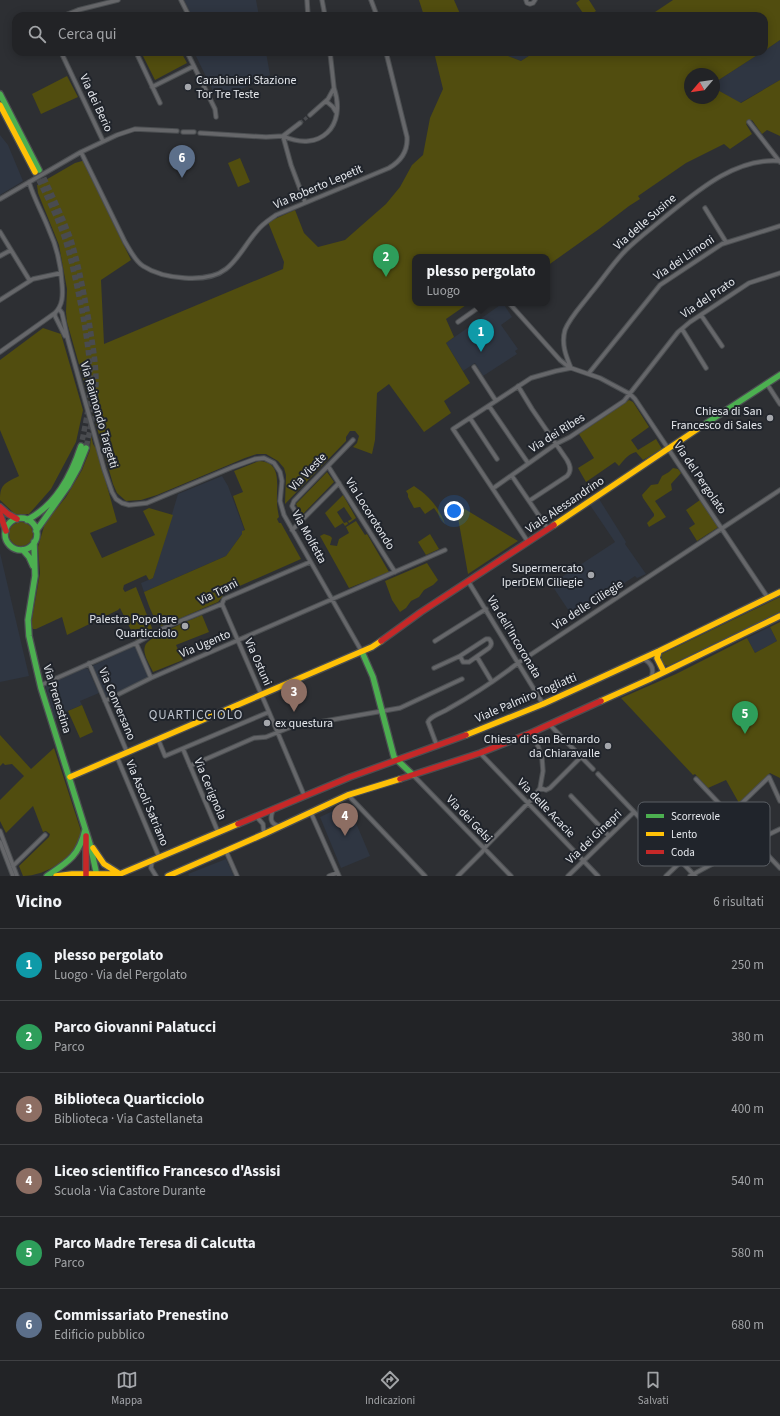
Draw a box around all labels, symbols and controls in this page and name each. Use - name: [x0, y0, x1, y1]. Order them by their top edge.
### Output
- search box: [12, 12, 768, 56]
- icon: search: [26, 23, 48, 45]
- text: Cerca qui: [58, 24, 117, 45]
- north arrow: [684, 68, 720, 104]
- street label: Via dei Berio: [75, 71, 117, 135]
- place label: Carabinieri Stazione Tor Tre Teste: [196, 72, 296, 103]
- marker: Carabinieri Stazione Tor Tre Teste: [183, 82, 193, 92]
- pin: 6: [169, 145, 195, 178]
- street label: Via Roberto Lepetit: [271, 161, 365, 213]
- street label: Via delle Susine: [610, 190, 680, 254]
- street label: Via dei Limoni: [650, 231, 718, 285]
- pin: 2: [373, 244, 399, 277]
- popup: [412, 254, 550, 306]
- text: plesso pergolato: [426, 261, 536, 282]
- street label: Via del Prato: [677, 273, 739, 323]
- text: Luogo: [426, 282, 460, 300]
- pin: 1: [468, 319, 494, 352]
- street label: Via Raimondo Targetti: [76, 360, 122, 470]
- place label: Chiesa di San Francesco di Sales: [671, 403, 762, 434]
- street label: Via dei Ribes: [526, 409, 588, 457]
- marker: Chiesa di San Francesco di Sales: [765, 413, 775, 423]
- street label: Via del Pergolato: [669, 438, 731, 518]
- street label: Via Vieste: [285, 449, 331, 495]
- street label: Viale Alessandrino: [522, 472, 608, 538]
- street label: Via Locorotondo: [341, 475, 399, 553]
- your location: [444, 501, 464, 521]
- street label: Via Molfetta: [287, 507, 331, 567]
- place label: Supermercato IperDEM Ciliegie: [502, 560, 583, 591]
- marker: Supermercato IperDEM Ciliegie: [586, 570, 596, 580]
- street label: Via Trani: [195, 575, 241, 609]
- street label: Via delle Ciliegie: [549, 576, 627, 634]
- street label: Via dell'Incoronata: [483, 593, 545, 681]
- place label: Palestra Popolare Quarticciolo: [89, 611, 177, 642]
- marker: Palestra Popolare Quarticciolo: [180, 621, 190, 631]
- street label: Via Ugento: [177, 626, 233, 662]
- street label: Via Ostuni: [240, 636, 276, 689]
- street label: Via Prenestina: [38, 662, 76, 736]
- street label: Via Conversano: [94, 665, 140, 743]
- street label: Viale Palmiro Togliatti: [473, 669, 579, 727]
- pin: 3: [281, 679, 307, 712]
- pin: 5: [732, 701, 758, 734]
- district label: QUARTICCIOLO: [149, 706, 243, 724]
- place label: ex questura: [275, 715, 333, 732]
- marker: ex questura: [262, 718, 272, 728]
- place label: Chiesa di San Bernardo da Chiaravalle: [484, 731, 600, 762]
- marker: Chiesa di San Bernardo da Chiaravalle: [603, 741, 613, 751]
- street label: Via Cerignola: [189, 755, 231, 823]
- street label: Via Ascoli Satriano: [121, 757, 173, 849]
- street label: Via delle Acacie: [513, 774, 579, 842]
- street label: Via dei Gelsi: [442, 792, 496, 846]
- legend: [638, 802, 770, 866]
- pin: 4: [332, 803, 358, 836]
- street label: Via dei Ginepri: [562, 806, 626, 868]
- text: Scorrevole: [671, 809, 721, 824]
- text: Lento: [671, 827, 697, 842]
- text: Coda: [671, 845, 695, 860]
- text: Vicino: [16, 890, 62, 914]
- text: 6 risultati: [713, 893, 764, 911]
- text: plesso pergolato: [54, 945, 163, 966]
- text: 1: [26, 956, 32, 974]
- text: 250 m: [731, 956, 764, 974]
- text: Luogo · Via del Pergolato: [54, 966, 187, 984]
- text: Parco Giovanni Palatucci: [54, 1017, 216, 1038]
- text: 2: [26, 1028, 32, 1046]
- text: 380 m: [731, 1028, 764, 1046]
- text: Parco: [54, 1038, 84, 1056]
- text: Biblioteca Quarticciolo: [54, 1089, 204, 1110]
- text: 3: [26, 1100, 32, 1118]
- text: 400 m: [731, 1100, 764, 1118]
- text: Biblioteca · Via Castellaneta: [54, 1110, 203, 1128]
- text: Liceo scientifico Francesco d'Assisi: [54, 1161, 280, 1182]
- text: 4: [26, 1172, 32, 1190]
- text: 540 m: [731, 1172, 764, 1190]
- text: Scuola · Via Castore Durante: [54, 1182, 206, 1200]
- text: Parco Madre Teresa di Calcutta: [54, 1233, 256, 1254]
- text: 5: [26, 1244, 32, 1262]
- text: 580 m: [731, 1244, 764, 1262]
- text: Parco: [54, 1254, 84, 1272]
- text: Commissariato Prenestino: [54, 1305, 229, 1326]
- text: 6: [26, 1316, 32, 1334]
- text: 680 m: [731, 1316, 764, 1334]
- text: Edificio pubblico: [54, 1326, 145, 1344]
- tab: Mappa: [111, 1369, 142, 1408]
- tab: Indicazioni: [365, 1369, 415, 1408]
- tab: Salvati: [638, 1369, 669, 1408]

